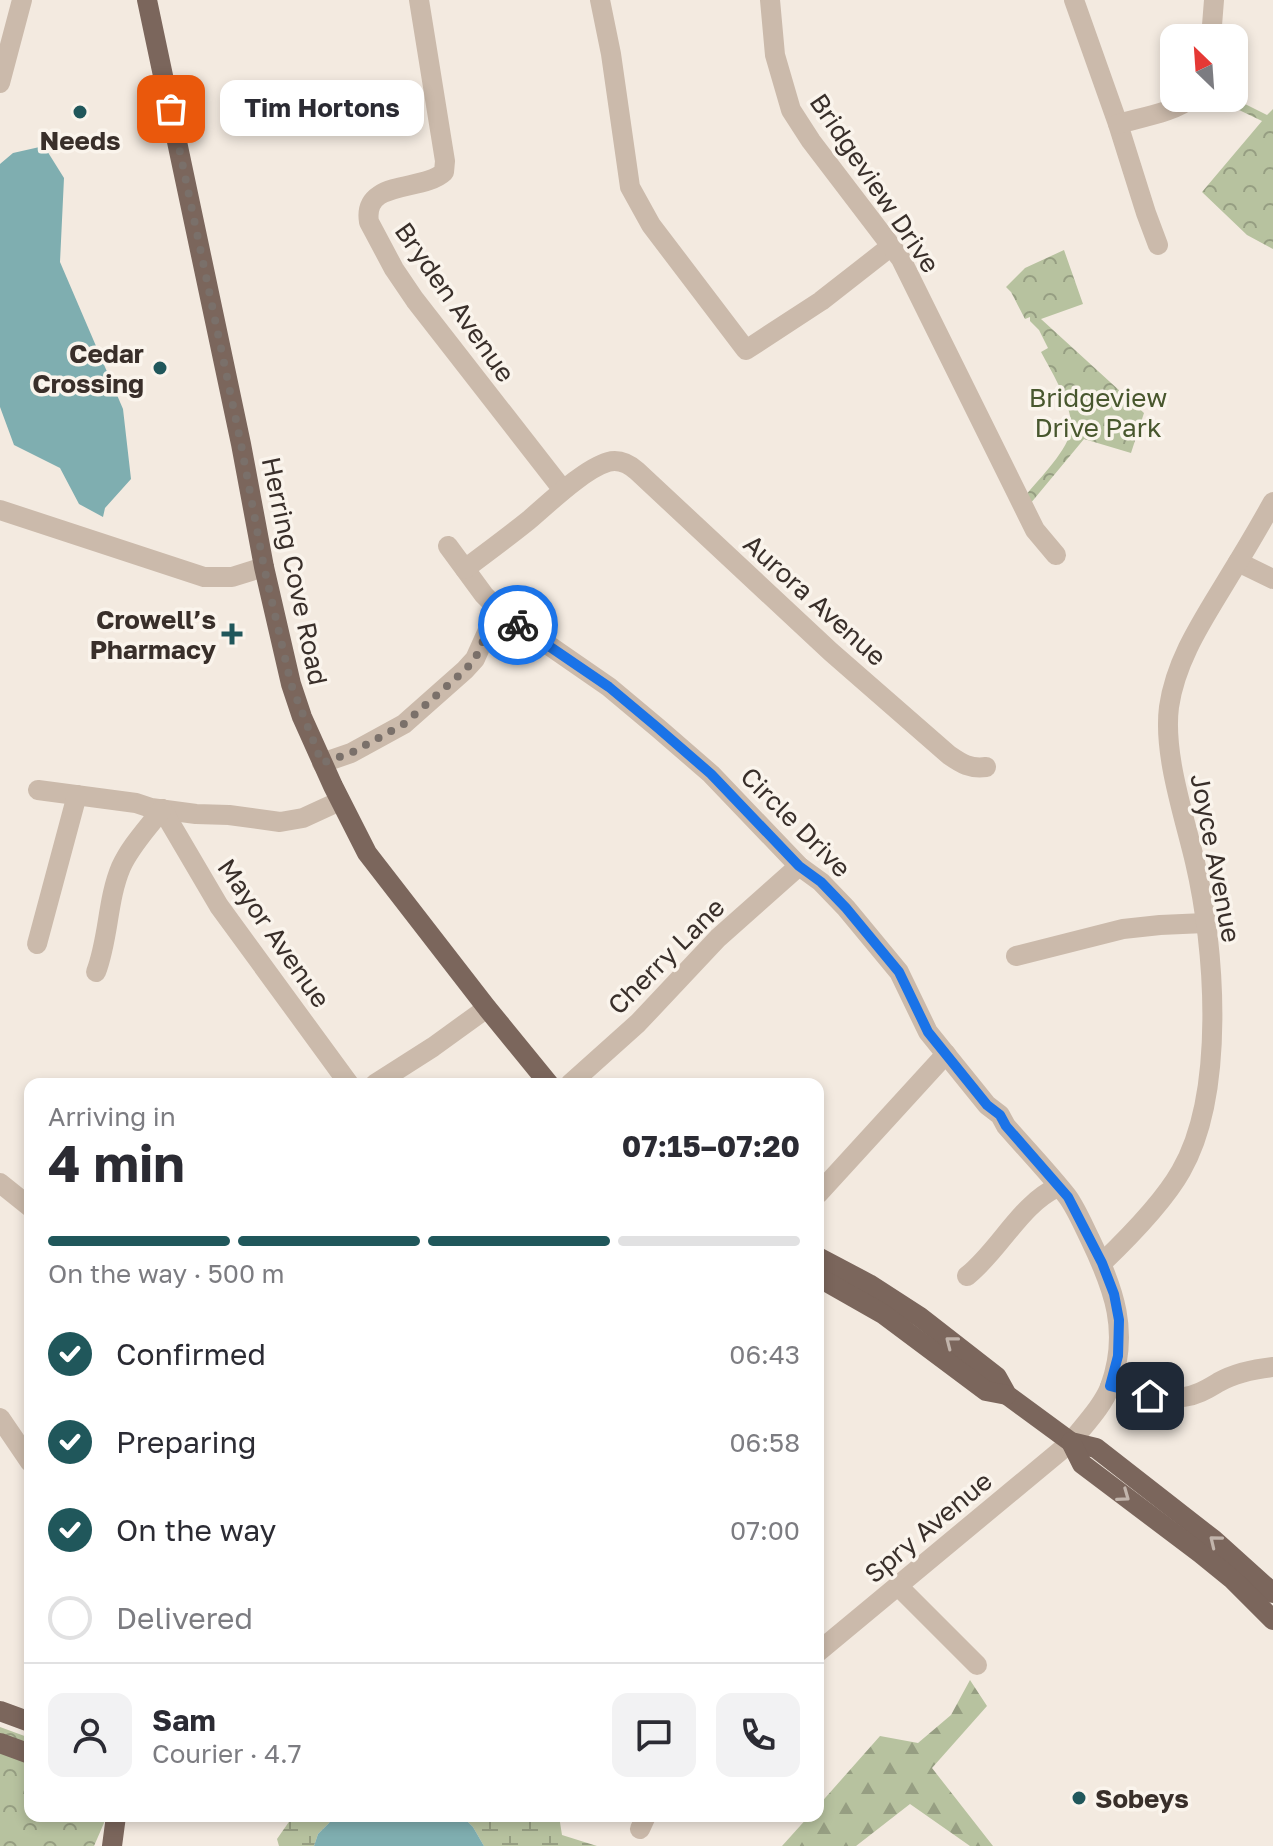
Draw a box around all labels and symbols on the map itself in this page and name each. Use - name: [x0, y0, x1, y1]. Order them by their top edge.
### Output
- north arrow: [1160, 24, 1248, 112]
- pin: [137, 75, 205, 143]
- callout: Tim Hortons: [219, 81, 423, 137]
- street label: Bridgeview Drive: [804, 88, 946, 278]
- marker: Needs: [71, 103, 89, 121]
- place label: Needs: [40, 125, 121, 156]
- street label: Bryden Avenue: [388, 216, 522, 388]
- place label: Cedar Crossing: [32, 338, 144, 399]
- marker: Cedar Crossing: [151, 359, 169, 377]
- park label: Bridgeview Drive Park: [1029, 382, 1167, 443]
- street label: Herring Cove Road: [256, 454, 334, 688]
- street label: Aurora Avenue: [737, 528, 893, 672]
- courier: [478, 585, 558, 665]
- place label: Crowell’s Pharmacy: [90, 604, 216, 665]
- marker: Crowell’s Pharmacy: [223, 625, 241, 643]
- street label: Circle Drive: [735, 761, 857, 883]
- street label: Joyce Avenue: [1184, 771, 1248, 945]
- street label: Mayor Avenue: [211, 853, 337, 1013]
- street label: Cherry Lane: [601, 891, 731, 1021]
- one-way arrow: [945, 1337, 960, 1351]
- pin: [1116, 1362, 1184, 1430]
- street label: Spry Avenue: [858, 1465, 998, 1589]
- one-way arrow: [1116, 1487, 1130, 1501]
- one-way arrow: [1210, 1536, 1224, 1551]
- place label: Sobeys: [1095, 1783, 1189, 1814]
- marker: Sobeys: [1070, 1789, 1088, 1807]

